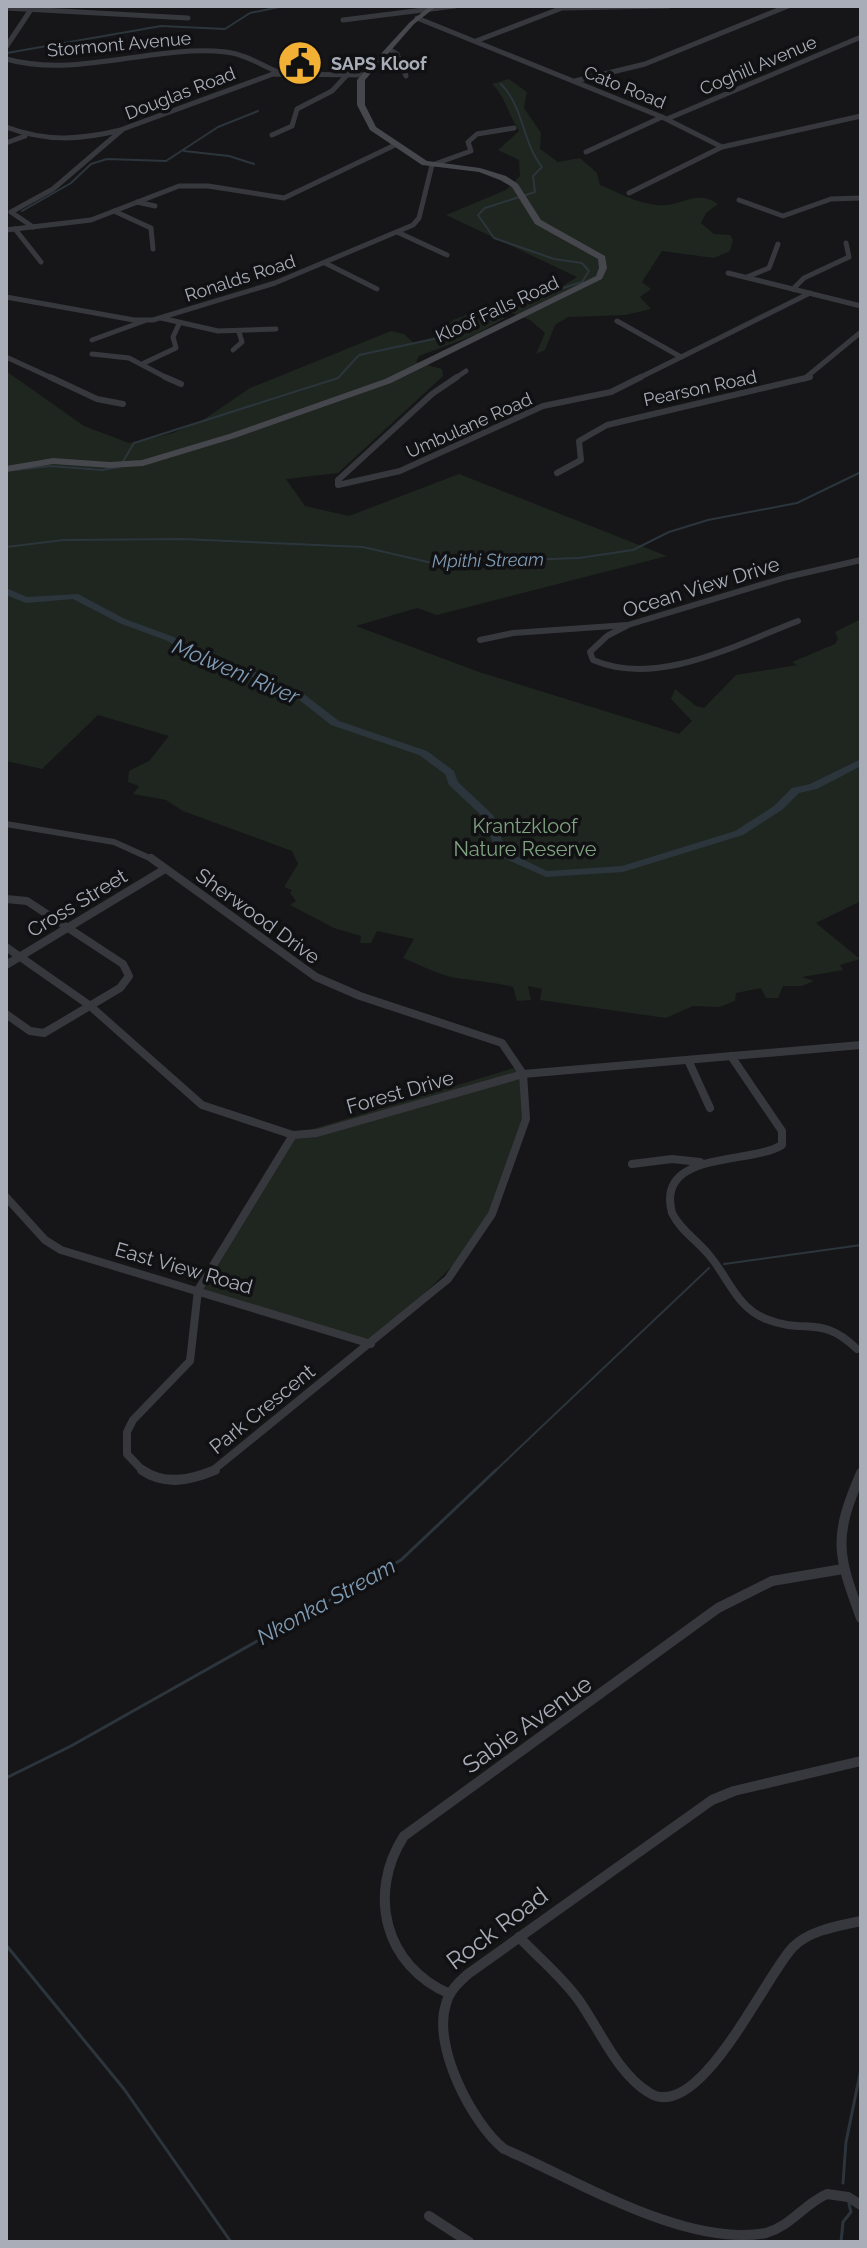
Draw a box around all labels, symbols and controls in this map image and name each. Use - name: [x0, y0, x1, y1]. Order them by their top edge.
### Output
- street label: Stormont Avenue: [46, 27, 192, 61]
- street label: Coghill Avenue: [696, 31, 820, 99]
- public building icon: SAPS Kloof: [276, 39, 324, 87]
- place label: SAPS Kloof: [331, 53, 428, 74]
- street label: Cato Road: [581, 61, 669, 113]
- street label: Douglas Road: [122, 62, 238, 124]
- street label: Ronalds Road: [182, 250, 298, 306]
- street label: Kloof Falls Road: [432, 271, 562, 347]
- street label: Pearson Road: [641, 366, 759, 410]
- street label: Umbulane Road: [403, 388, 535, 462]
- water label: Mpithi Stream: [432, 549, 544, 571]
- street label: Ocean View Drive: [620, 552, 782, 622]
- water label: Molweni River: [169, 633, 305, 710]
- park label: Krantzkloof Nature Reserve: [453, 814, 597, 861]
- street label: Sherwood Drive: [191, 863, 325, 969]
- street label: Cross Street: [23, 864, 132, 942]
- street label: Forest Drive: [344, 1065, 457, 1119]
- street label: East View Road: [112, 1237, 256, 1299]
- street label: Park Crescent: [204, 1359, 320, 1459]
- water label: Nkonka Stream: [252, 1552, 400, 1650]
- street label: Sabie Avenue: [457, 1669, 597, 1779]
- street label: Rock Road: [441, 1881, 553, 1975]

